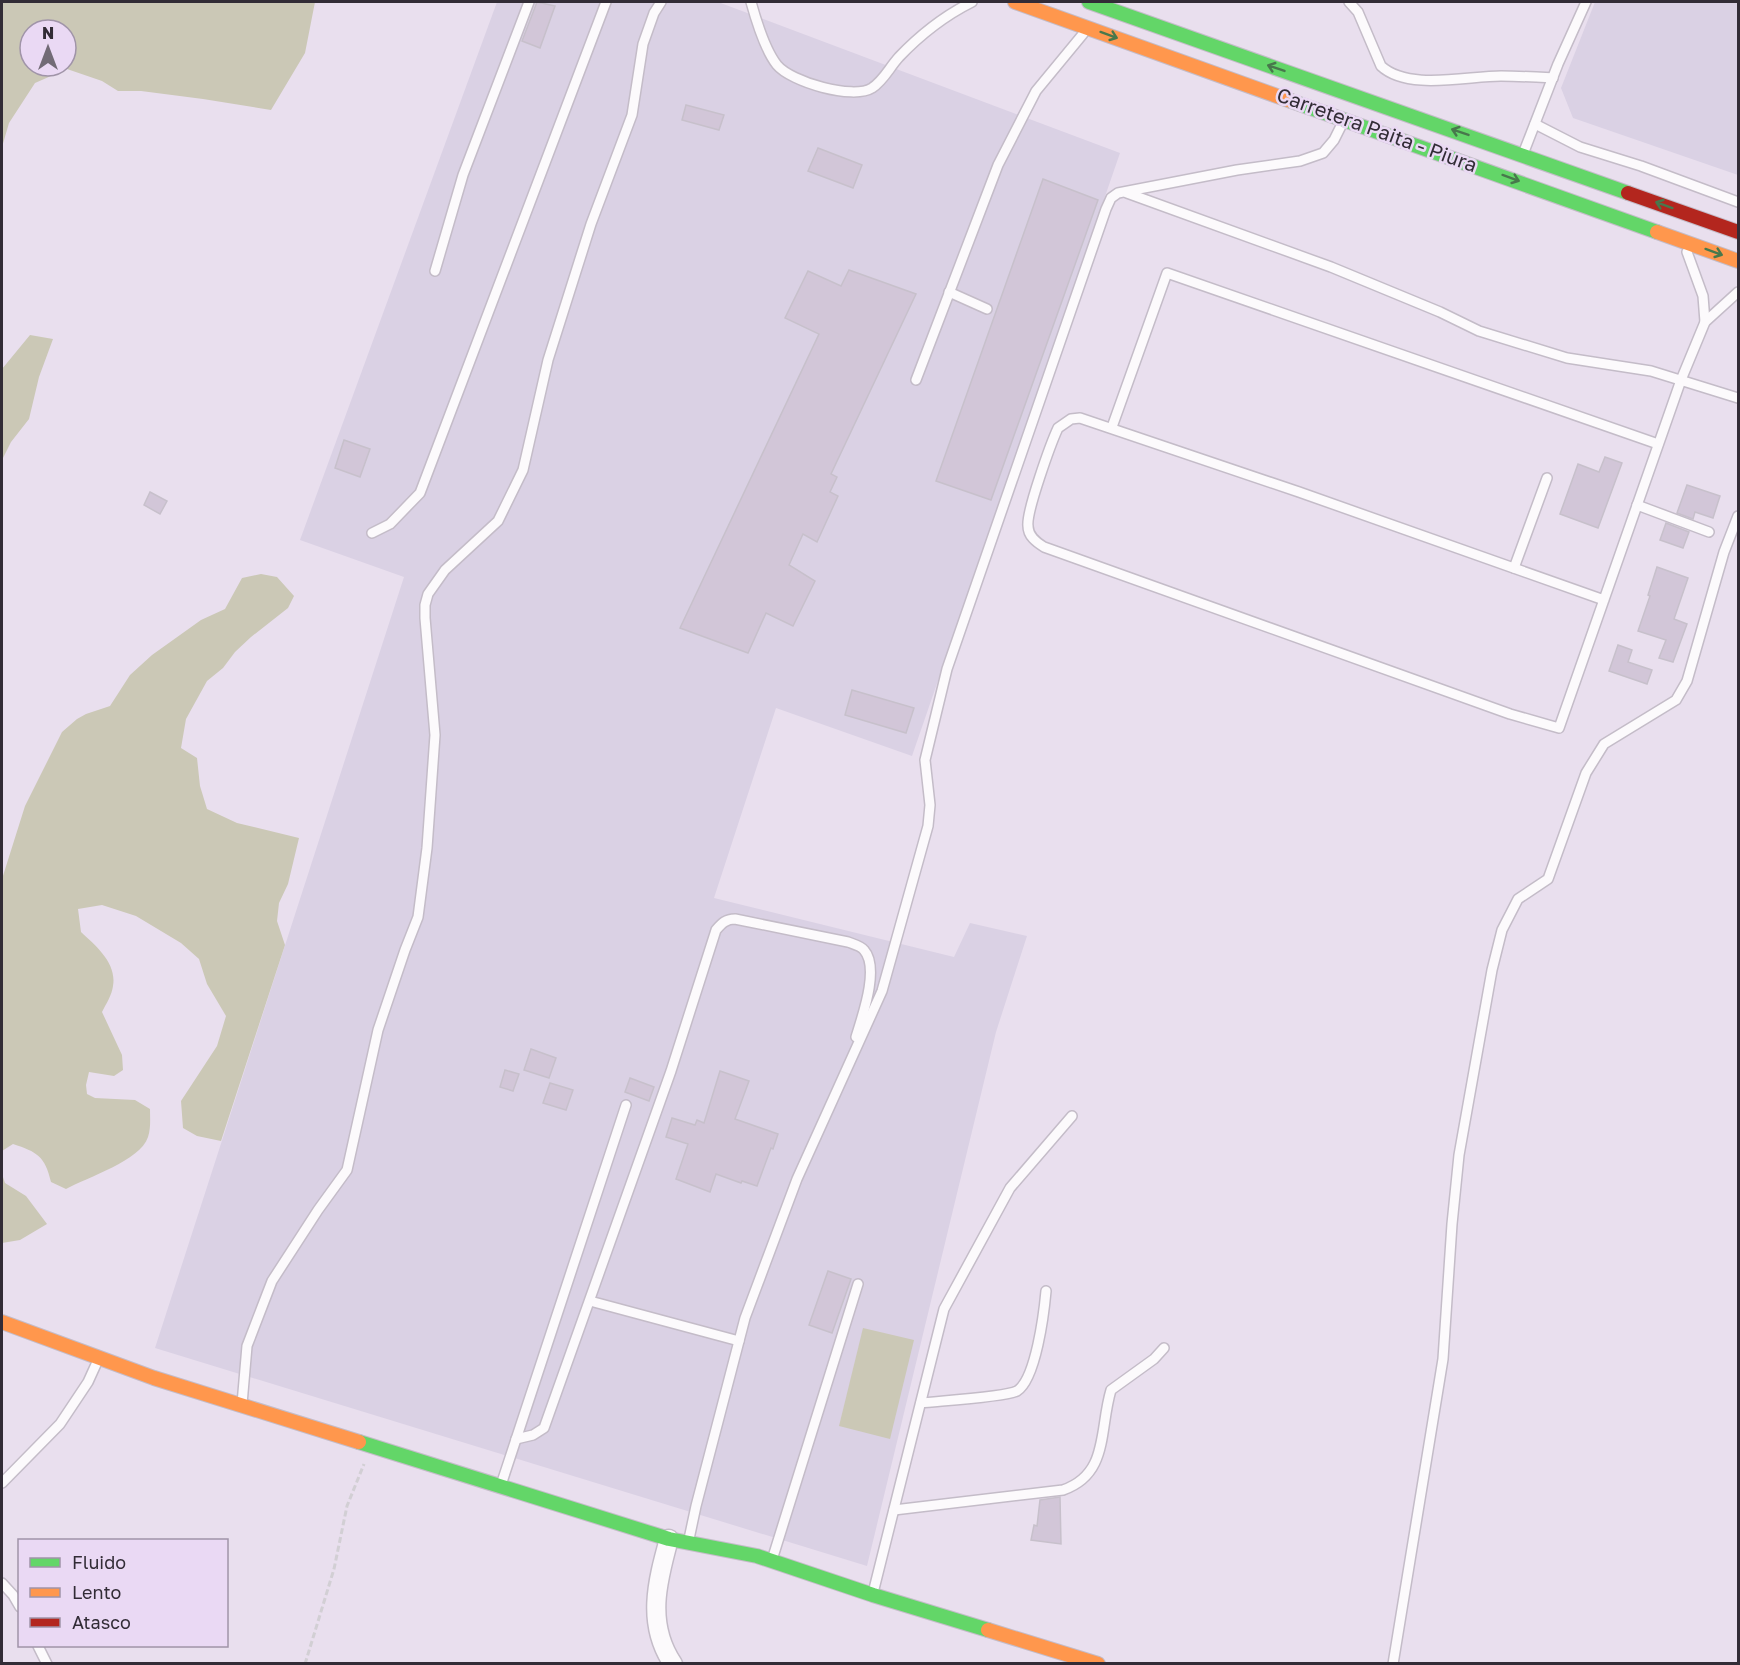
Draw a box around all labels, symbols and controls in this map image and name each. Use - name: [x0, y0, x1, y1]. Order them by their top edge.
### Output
- north arrow: [18, 18, 78, 78]
- text: N: [42, 23, 54, 43]
- one-way arrow: [1100, 31, 1118, 42]
- one-way arrow: [1268, 61, 1286, 72]
- street label: Carretera Paita - Piura: [1274, 82, 1481, 176]
- one-way arrow: [1451, 126, 1470, 137]
- one-way arrow: [1501, 174, 1519, 185]
- one-way arrow: [1655, 199, 1674, 210]
- one-way arrow: [1704, 247, 1723, 258]
- legend: [18, 1539, 228, 1647]
- text: Fluido: [72, 1551, 126, 1573]
- text: Lento: [72, 1581, 121, 1603]
- text: Atasco: [72, 1611, 131, 1633]

